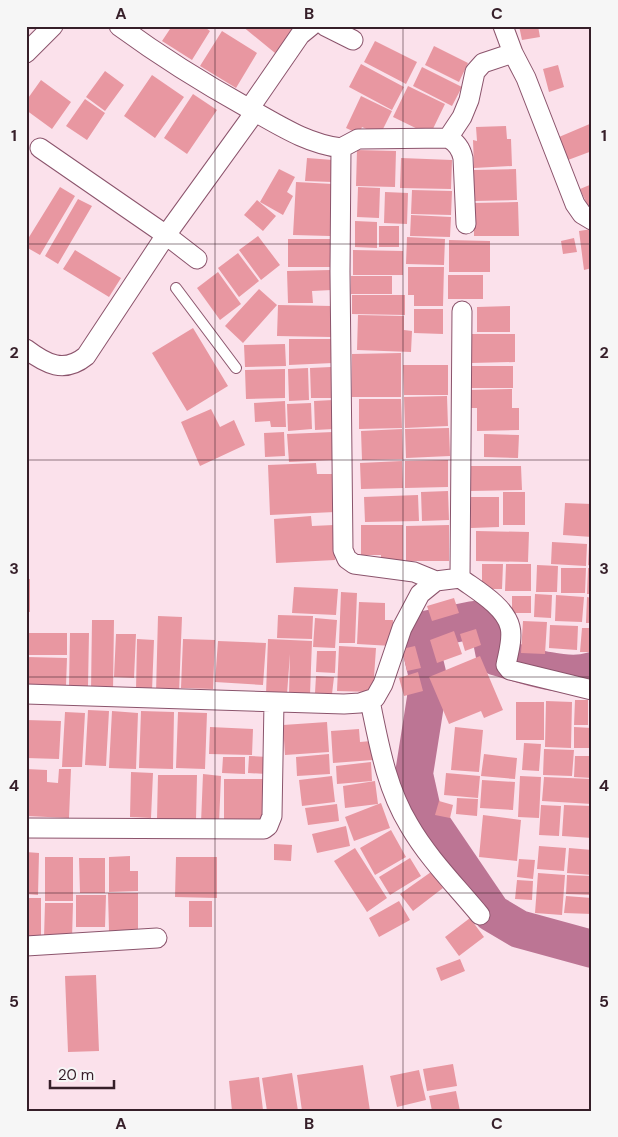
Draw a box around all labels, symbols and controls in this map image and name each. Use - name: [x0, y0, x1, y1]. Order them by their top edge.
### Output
- text: A: [115, 3, 127, 24]
- text: B: [304, 3, 314, 24]
- text: C: [491, 3, 503, 24]
- text: 1: [11, 125, 17, 146]
- text: 1: [601, 125, 607, 146]
- text: 2: [9, 342, 19, 363]
- text: 2: [599, 342, 609, 363]
- text: 3: [9, 558, 19, 579]
- text: 3: [599, 558, 609, 579]
- text: 4: [9, 775, 19, 796]
- text: 4: [599, 775, 609, 796]
- text: 5: [9, 991, 19, 1012]
- text: 5: [599, 991, 609, 1012]
- scale bar: [50, 1057, 114, 1089]
- text: 20 m: [58, 1065, 94, 1085]
- text: A: [115, 1113, 127, 1134]
- text: B: [304, 1113, 314, 1134]
- text: C: [491, 1113, 503, 1134]

